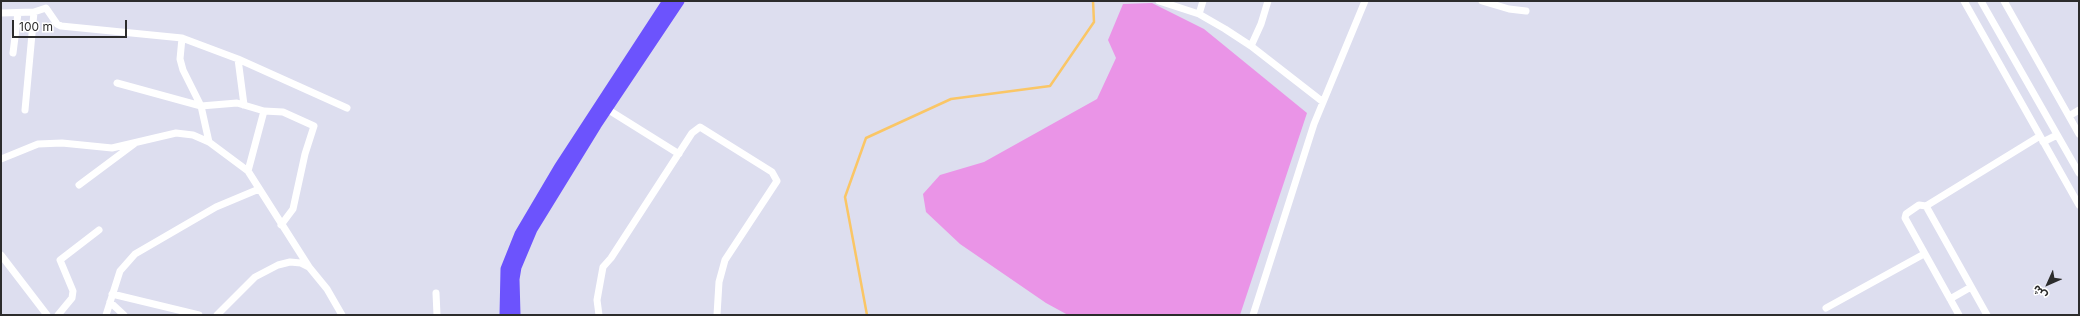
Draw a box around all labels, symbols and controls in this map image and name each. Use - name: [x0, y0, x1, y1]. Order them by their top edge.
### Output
- scale bar: [14, 12, 129, 38]
- text: 100 m: [19, 19, 53, 34]
- north arrow: [2028, 264, 2068, 304]
- text: ش: [2029, 282, 2050, 303]

